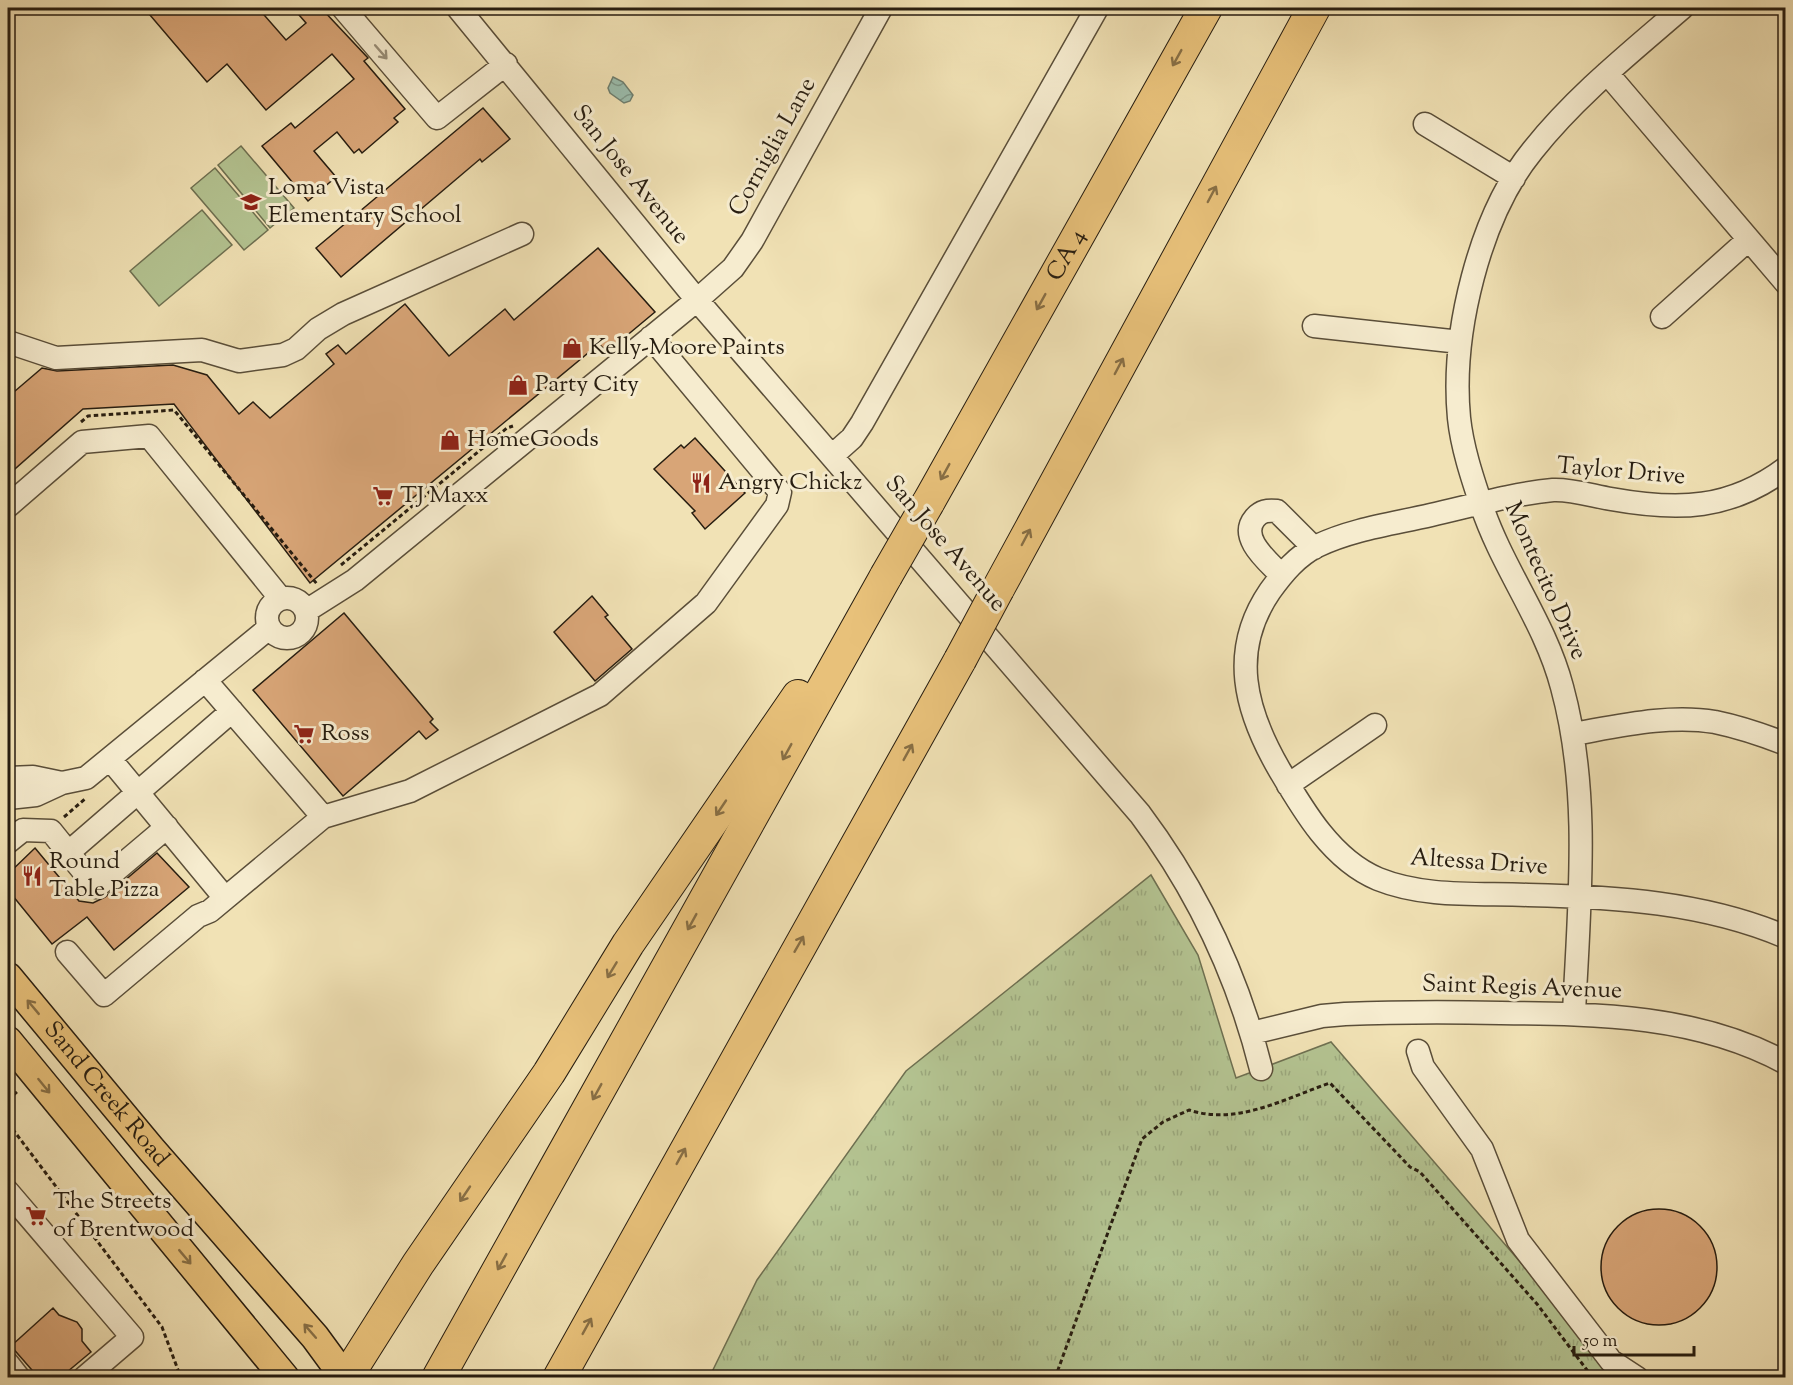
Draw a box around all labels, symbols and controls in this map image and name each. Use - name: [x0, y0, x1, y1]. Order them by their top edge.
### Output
- one-way arrow: [374, 44, 387, 60]
- one-way arrow: [1171, 49, 1182, 67]
- street label: Corniglia Lane: [721, 72, 825, 222]
- street label: San Jose Avenue: [563, 98, 697, 252]
- place label: Loma Vista Elementary School: [268, 171, 462, 233]
- one-way arrow: [1207, 186, 1218, 204]
- school or university icon: Loma Vista Elementary School: [239, 190, 263, 214]
- street label: CA 4: [1039, 223, 1095, 288]
- one-way arrow: [1035, 293, 1047, 310]
- place label: Kelly-Moore Paints: [589, 331, 785, 365]
- shop icon: Kelly-Moore Paints: [560, 336, 584, 360]
- one-way arrow: [1113, 358, 1125, 375]
- place label: Party City: [535, 368, 639, 402]
- shop icon: Party City: [506, 373, 530, 397]
- place label: HomeGoods: [467, 423, 599, 457]
- shop icon: HomeGoods: [438, 428, 462, 452]
- street label: Taylor Drive: [1555, 449, 1687, 495]
- one-way arrow: [939, 463, 951, 480]
- place label: Angry Chickz: [718, 466, 862, 500]
- street label: San Jose Avenue: [876, 468, 1014, 620]
- restaurant icon: Angry Chickz: [689, 471, 713, 495]
- place label: TJ Maxx: [400, 479, 488, 513]
- supermarket icon: TJ Maxx: [371, 484, 395, 508]
- street label: Montecito Drive: [1495, 496, 1595, 666]
- one-way arrow: [1020, 529, 1032, 546]
- place label: Ross: [321, 717, 370, 751]
- supermarket icon: Ross: [292, 722, 316, 746]
- one-way arrow: [781, 742, 792, 760]
- one-way arrow: [903, 744, 915, 761]
- one-way arrow: [715, 799, 727, 816]
- street label: Altessa Drive: [1409, 841, 1549, 885]
- place label: Round Table Pizza: [49, 845, 160, 907]
- restaurant icon: Round Table Pizza: [20, 864, 44, 888]
- one-way arrow: [686, 913, 698, 930]
- one-way arrow: [794, 936, 806, 953]
- one-way arrow: [606, 961, 618, 978]
- street label: Saint Regis Avenue: [1421, 968, 1623, 1008]
- one-way arrow: [26, 1000, 40, 1015]
- street label: Sand Creek Road: [35, 1014, 177, 1175]
- one-way arrow: [38, 1078, 51, 1094]
- one-way arrow: [591, 1083, 603, 1100]
- one-way arrow: [676, 1148, 688, 1165]
- place label: The Streets of Brentwood: [53, 1185, 194, 1247]
- one-way arrow: [459, 1186, 471, 1202]
- supermarket icon: The Streets of Brentwood: [24, 1204, 48, 1228]
- one-way arrow: [178, 1249, 191, 1265]
- one-way arrow: [496, 1253, 507, 1271]
- one-way arrow: [582, 1318, 593, 1336]
- scale bar: [1574, 1319, 1694, 1357]
- one-way arrow: [303, 1324, 317, 1339]
- text: 50 m: [1582, 1329, 1618, 1355]

